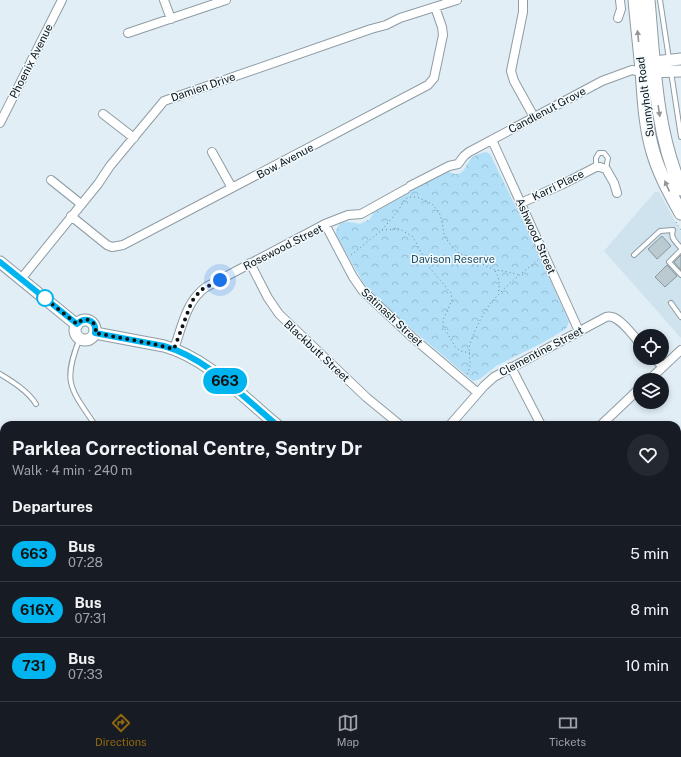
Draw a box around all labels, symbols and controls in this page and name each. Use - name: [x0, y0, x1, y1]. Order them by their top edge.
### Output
- street label: Phoenix Avenue: [7, 22, 55, 100]
- one-way arrow: [635, 30, 642, 42]
- street label: Sunnyholt Road: [634, 56, 656, 138]
- street label: Damien Drive: [169, 70, 237, 104]
- street label: Candlenut Grove: [506, 85, 588, 135]
- one-way arrow: [656, 105, 662, 117]
- street label: Bow Avenue: [255, 141, 315, 181]
- street label: Karri Place: [530, 167, 586, 203]
- one-way arrow: [664, 180, 670, 192]
- street label: Ashwood Street: [514, 196, 558, 276]
- street label: Rosewood Street: [241, 222, 325, 272]
- park label: Davison Reserve: [411, 253, 495, 265]
- your location: [210, 270, 230, 290]
- street label: Satinash Street: [359, 286, 425, 348]
- unlabelled marker: [36, 289, 54, 307]
- street label: Blackbutt Street: [282, 318, 352, 384]
- street label: Clementine Street: [497, 324, 585, 378]
- map controls: [633, 329, 669, 409]
- button: locate: [633, 329, 669, 365]
- line badge: 663: [202, 368, 248, 394]
- text: 663: [211, 373, 239, 389]
- button: layers: [633, 373, 669, 409]
- button: heart: [627, 434, 669, 476]
- text: Parklea Correctional Centre, Sentry Dr: [12, 437, 362, 459]
- text: Walk · 4 min · 240 m: [12, 463, 132, 478]
- text: Departures: [12, 498, 93, 515]
- text: Bus: [68, 538, 95, 555]
- text: 5 min: [630, 545, 669, 562]
- text: 663: [20, 546, 48, 562]
- text: 07:28: [68, 555, 103, 570]
- text: Bus: [75, 594, 102, 611]
- text: 8 min: [630, 601, 669, 618]
- text: 616X: [20, 602, 55, 618]
- text: 07:31: [75, 611, 106, 626]
- text: Bus: [68, 650, 95, 667]
- text: 10 min: [625, 657, 669, 674]
- text: 731: [22, 658, 46, 674]
- text: 07:33: [68, 667, 103, 682]
- tab: Directions: [95, 712, 147, 748]
- tab: Map: [337, 712, 359, 748]
- tab: Tickets: [549, 712, 586, 748]

